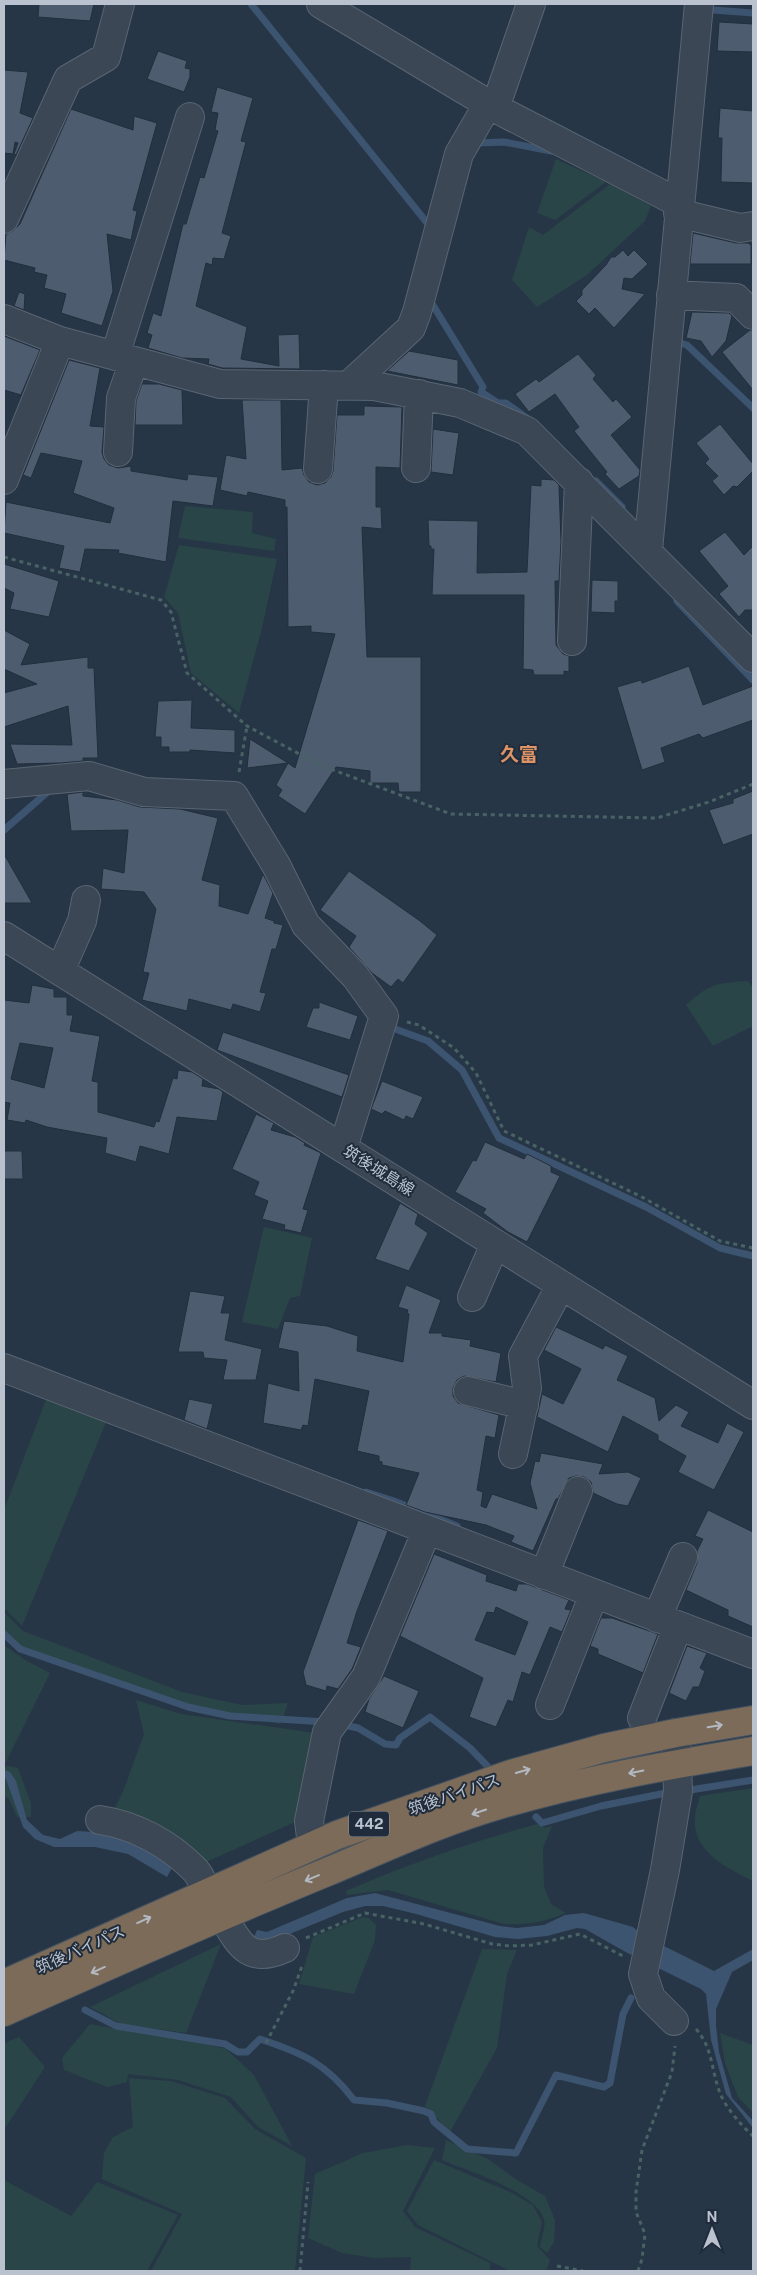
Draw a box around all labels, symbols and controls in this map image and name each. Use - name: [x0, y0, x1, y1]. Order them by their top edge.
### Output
- district label: 久富: [500, 743, 538, 765]
- street label: 筑後城島線: [340, 1141, 418, 1200]
- one-way arrow: [706, 1721, 722, 1731]
- one-way arrow: [514, 1766, 530, 1776]
- one-way arrow: [629, 1768, 645, 1777]
- street label: 筑後バイパス: [406, 1770, 502, 1819]
- one-way arrow: [471, 1807, 487, 1817]
- road number: 442: [349, 1812, 389, 1836]
- one-way arrow: [305, 1874, 320, 1883]
- one-way arrow: [136, 1915, 151, 1925]
- street label: 筑後バイパス: [33, 1921, 128, 1978]
- one-way arrow: [91, 1966, 106, 1976]
- north arrow: [687, 2205, 737, 2255]
- text: N: [707, 2209, 717, 2225]

